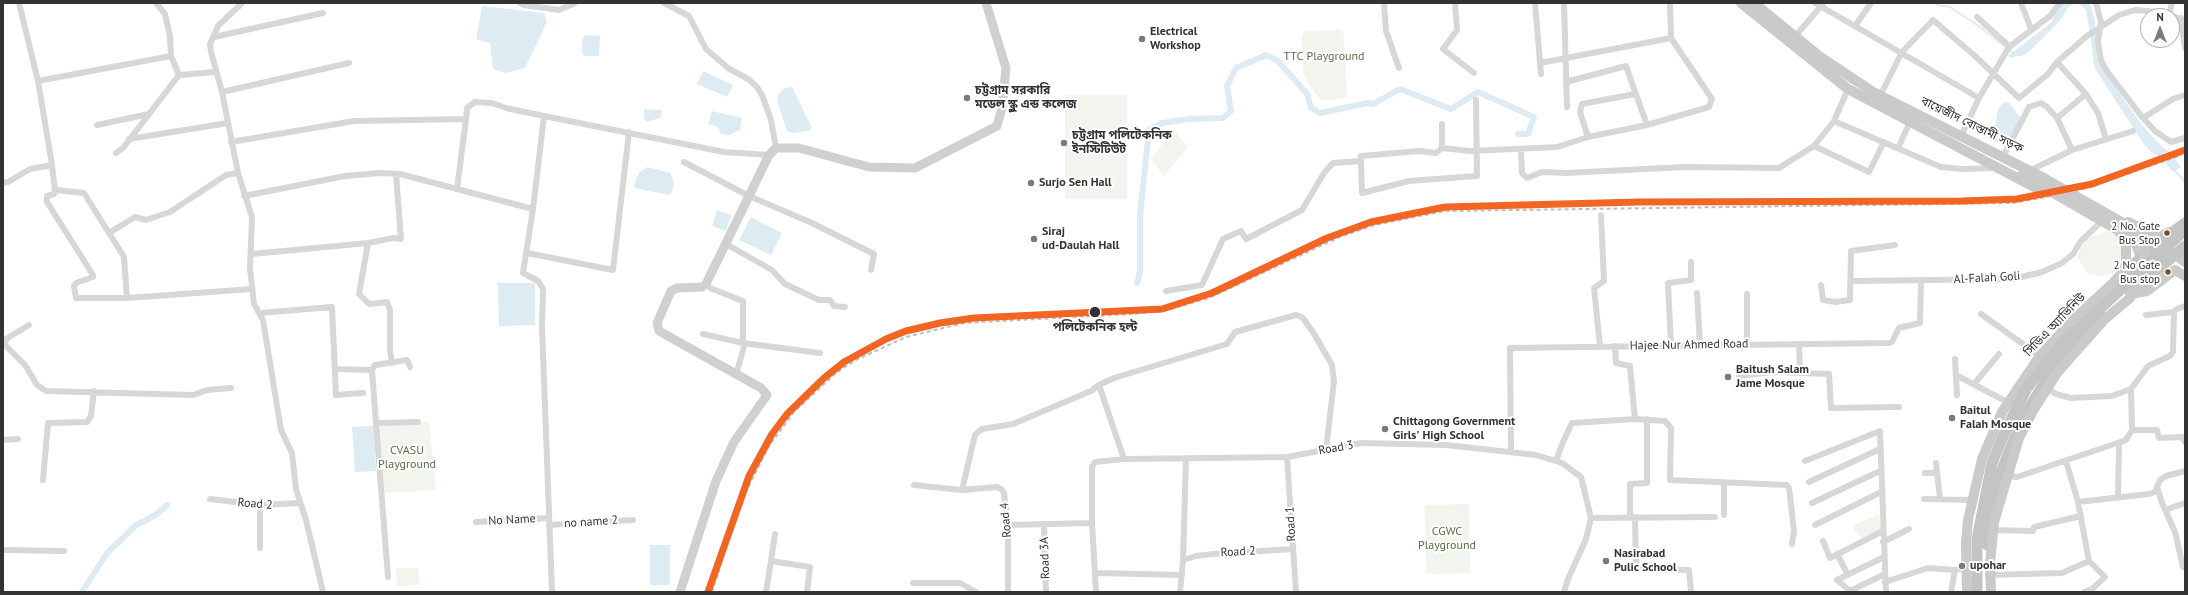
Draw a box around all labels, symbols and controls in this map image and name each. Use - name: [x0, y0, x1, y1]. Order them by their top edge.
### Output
- north arrow: [2140, 8, 2180, 48]
- text: N: [2156, 10, 2164, 24]
- place label: Electrical Workshop: [1150, 25, 1201, 53]
- marker: Electrical Workshop: [1137, 34, 1147, 44]
- park label: TTC Playground: [1283, 50, 1365, 64]
- place label: চট্টগ্রাম সরকারি মডেল স্কুল এন্ড কলেজ: [975, 84, 1077, 112]
- marker: চট্টগ্রাম সরকারি মডেল স্কুল এন্ড কলেজ: [962, 93, 972, 103]
- street label: বায়েজীদ বোস্তামী সড়ক: [1918, 94, 2026, 156]
- place label: চট্টগ্রাম পলিটেকনিক ইনস্টিটিউট: [1072, 129, 1172, 157]
- marker: চট্টগ্রাম পলিটেকনিক ইনস্টিটিউট: [1059, 138, 1069, 148]
- place label: Surjo Sen Hall: [1039, 176, 1112, 190]
- marker: Surjo Sen Hall: [1026, 178, 1036, 188]
- place label: 2 No. Gate Bus Stop: [2111, 220, 2160, 246]
- place label: Siraj ud-Daulah Hall: [1042, 225, 1119, 253]
- marker: 2 No. Gate Bus Stop: [2162, 228, 2172, 238]
- marker: Siraj ud-Daulah Hall: [1029, 234, 1039, 244]
- place label: 2 No Gate Bus stop: [2113, 259, 2160, 285]
- marker: 2 No Gate Bus stop: [2163, 267, 2173, 277]
- street label: Al-Falah Goli: [1953, 269, 2021, 287]
- street label: সিডিএ অ্যাভিনিউ: [2021, 290, 2089, 360]
- marker: পলিটেকনিক হল্ট: [1088, 305, 1102, 319]
- place label: পলিটেকনিক হল্ট: [1053, 321, 1137, 335]
- street label: Hajee Nur Ahmed Road: [1629, 337, 1749, 353]
- place label: Baitush Salam Jame Mosque: [1736, 363, 1809, 391]
- marker: Baitush Salam Jame Mosque: [1723, 372, 1733, 382]
- place label: Baitul Falah Mosque: [1960, 404, 2031, 432]
- marker: Baitul Falah Mosque: [1947, 413, 1957, 423]
- place label: Chittagong Government Girls' High School: [1393, 415, 1515, 443]
- marker: Chittagong Government Girls' High School: [1380, 424, 1390, 434]
- street label: Road 3: [1317, 438, 1355, 458]
- park label: CVASU Playground: [378, 444, 436, 472]
- street label: Road 2: [237, 495, 273, 513]
- street label: Road 4: [997, 502, 1015, 538]
- street label: Road 1: [1283, 506, 1299, 542]
- street label: No Name: [488, 512, 536, 528]
- street label: no name 2: [563, 513, 619, 531]
- park label: CGWC Playground: [1418, 525, 1476, 553]
- street label: Road 3A: [1037, 537, 1053, 579]
- street label: Road 2: [1220, 544, 1256, 560]
- place label: Nasirabad Pulic School: [1614, 547, 1676, 575]
- marker: Nasirabad Pulic School: [1601, 556, 1611, 566]
- place label: upohar: [1970, 559, 2006, 573]
- marker: upohar: [1957, 561, 1967, 571]

